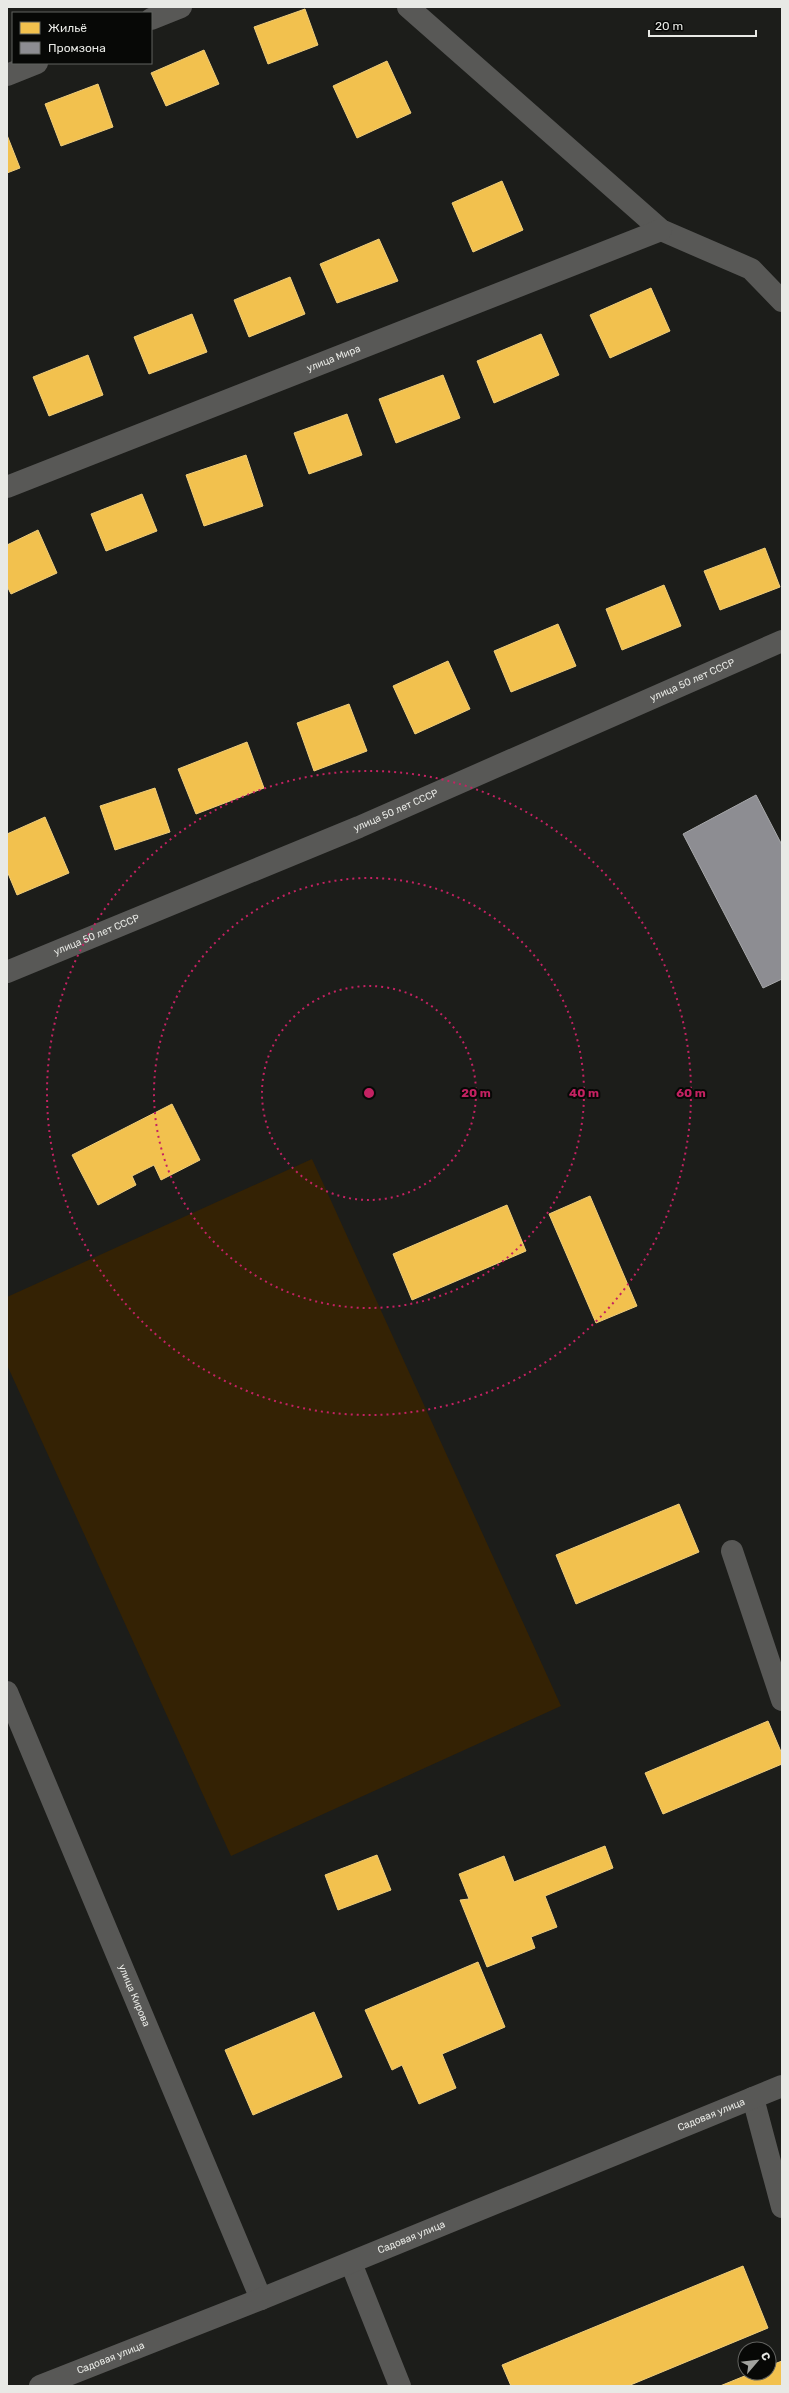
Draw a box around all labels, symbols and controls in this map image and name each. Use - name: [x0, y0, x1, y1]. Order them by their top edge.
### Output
- legend: [12, 12, 152, 64]
- scale bar: [649, 12, 756, 38]
- text: 20 m: [655, 19, 683, 33]
- text: Жильё: [48, 21, 87, 35]
- text: Промзона: [48, 41, 106, 55]
- street label: улица Мира: [305, 343, 362, 375]
- street label: улица 50 лет СССР: [648, 656, 737, 704]
- street label: улица 50 лет СССР: [352, 787, 441, 835]
- street label: улица 50 лет СССР: [52, 912, 142, 958]
- centre of rings: [362, 1086, 376, 1100]
- text: 20 m: [461, 1086, 491, 1100]
- text: 40 m: [569, 1086, 599, 1100]
- text: 60 m: [676, 1086, 706, 1100]
- street label: улица Кирова: [116, 1962, 152, 2029]
- street label: Садовая улица: [676, 2096, 747, 2134]
- street label: Садовая улица: [376, 2218, 447, 2257]
- street label: Садовая улица: [75, 2339, 146, 2377]
- north arrow: [737, 2341, 777, 2381]
- text: С: [758, 2350, 773, 2363]

